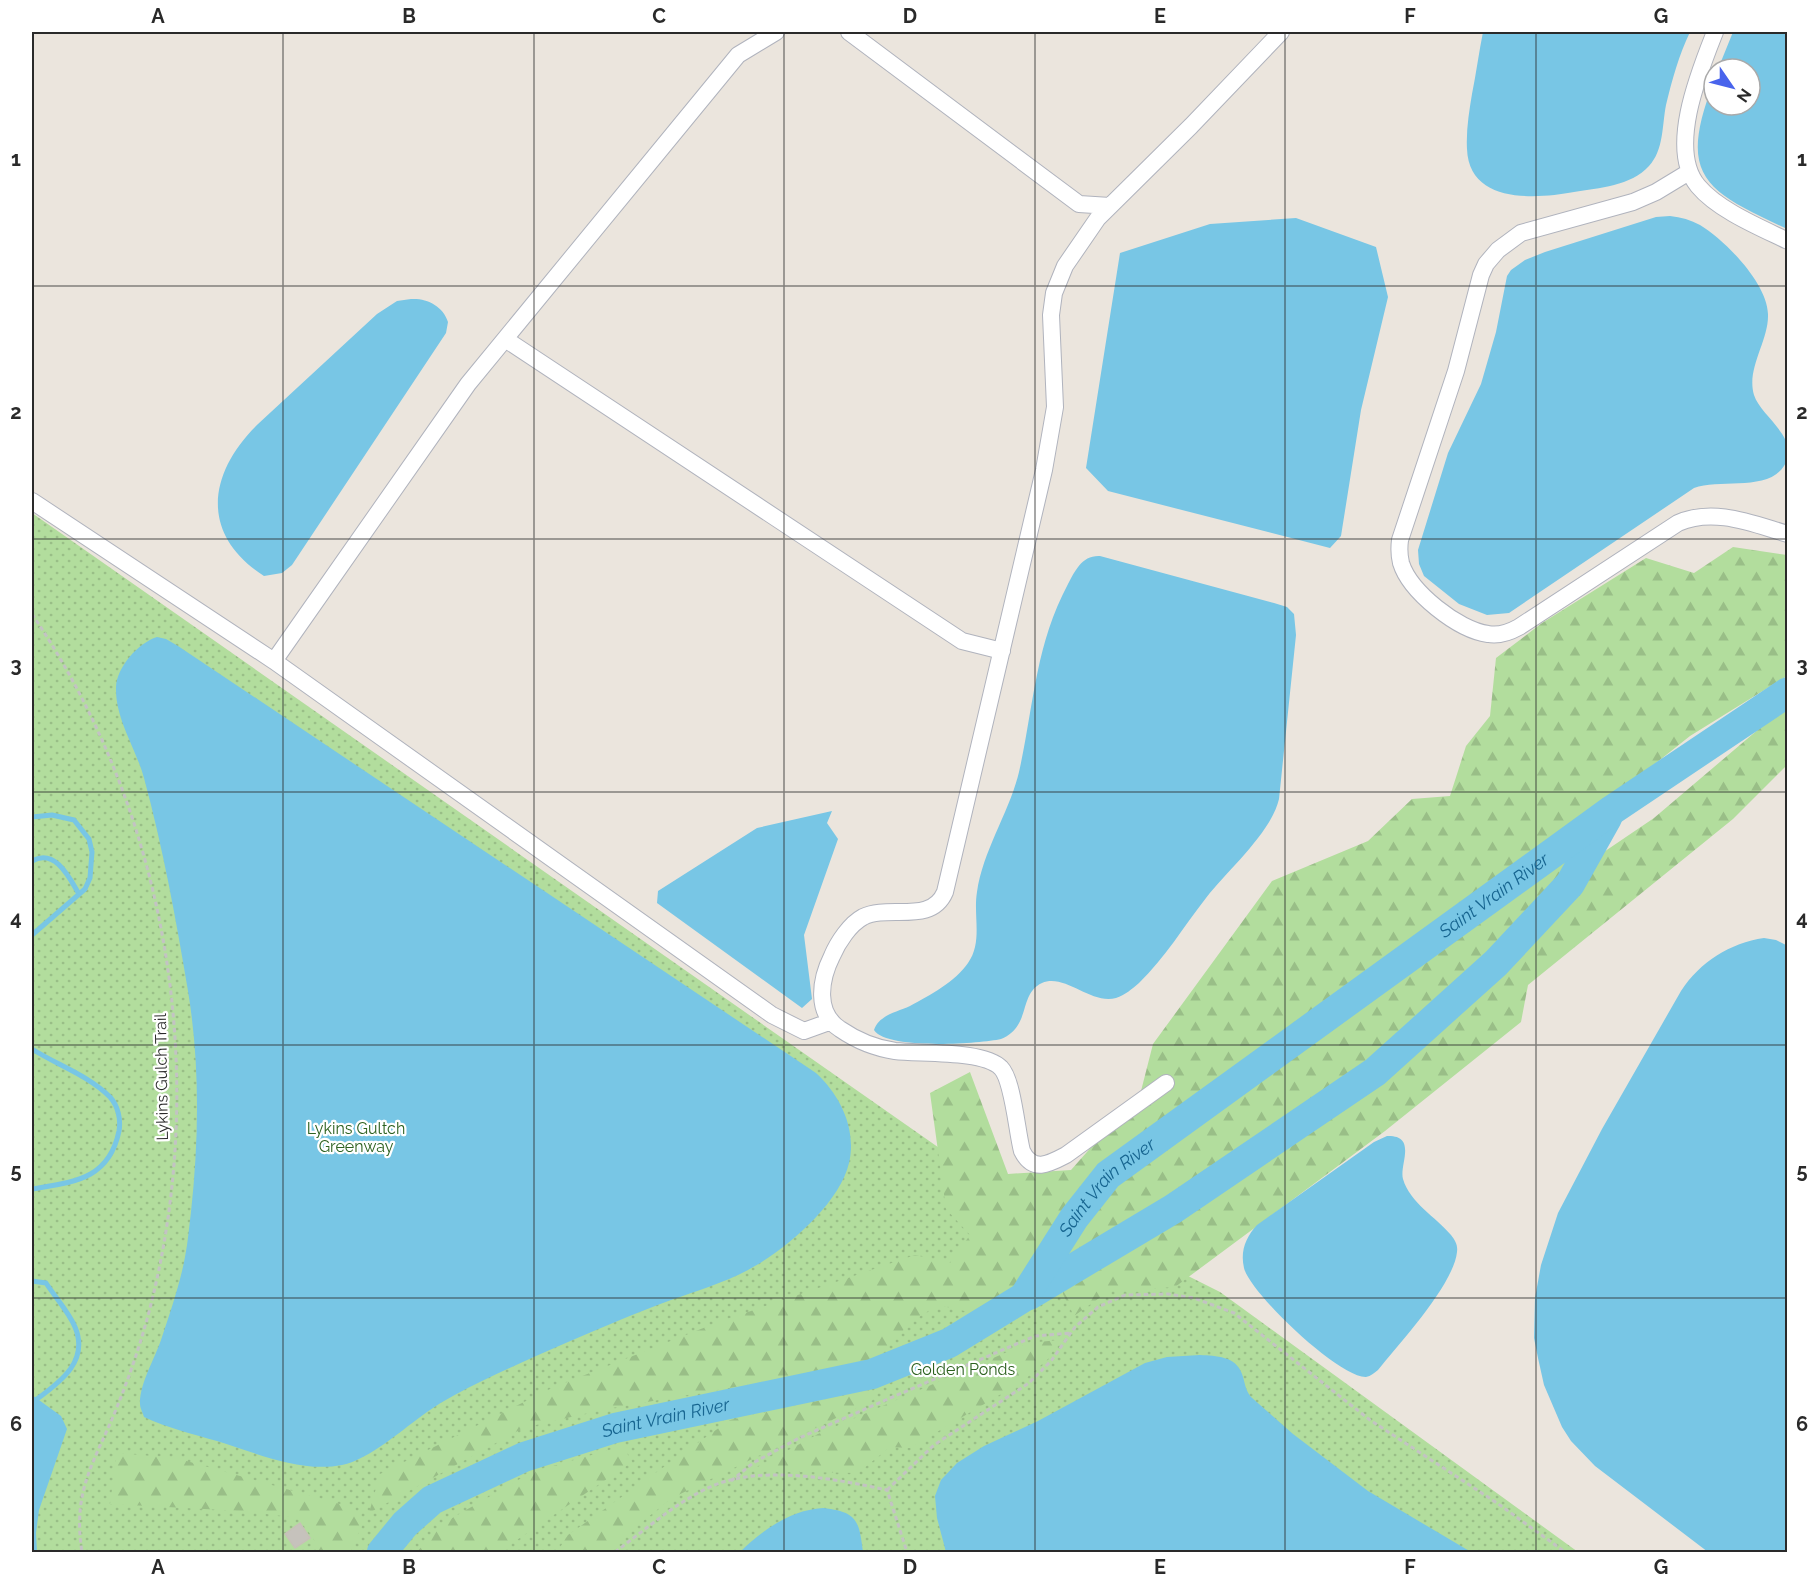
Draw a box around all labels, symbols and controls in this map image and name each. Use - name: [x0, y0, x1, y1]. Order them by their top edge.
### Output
- text: A: [151, 4, 165, 28]
- text: B: [402, 4, 416, 28]
- text: C: [652, 4, 666, 28]
- text: D: [903, 4, 917, 28]
- text: E: [1154, 4, 1166, 28]
- text: F: [1404, 4, 1416, 28]
- text: G: [1654, 4, 1668, 28]
- north arrow: [1702, 57, 1762, 117]
- text: N: [1733, 85, 1755, 106]
- text: 1: [11, 147, 21, 171]
- text: 1: [1797, 147, 1807, 171]
- text: 2: [10, 400, 22, 424]
- text: 2: [1796, 400, 1808, 424]
- text: 3: [10, 653, 22, 677]
- text: 3: [1796, 653, 1808, 677]
- water label: Saint Vrain River: [1434, 848, 1553, 942]
- text: 4: [10, 906, 22, 930]
- text: 4: [1796, 906, 1808, 930]
- street label: Lykins Gulch Trail: [151, 1013, 172, 1141]
- park label: Lykins Gultch Greenway: [307, 1119, 405, 1156]
- water label: Saint Vrain River: [1054, 1133, 1160, 1241]
- text: 5: [10, 1159, 22, 1183]
- text: 5: [1796, 1159, 1808, 1183]
- park label: Golden Ponds: [911, 1360, 1015, 1379]
- water label: Saint Vrain River: [598, 1393, 732, 1442]
- text: 6: [10, 1412, 22, 1436]
- text: 6: [1796, 1412, 1808, 1436]
- text: A: [151, 1555, 165, 1579]
- text: B: [402, 1555, 416, 1579]
- text: C: [652, 1555, 666, 1579]
- text: D: [903, 1555, 917, 1579]
- text: E: [1154, 1555, 1166, 1579]
- text: F: [1404, 1555, 1416, 1579]
- text: G: [1654, 1555, 1668, 1579]

